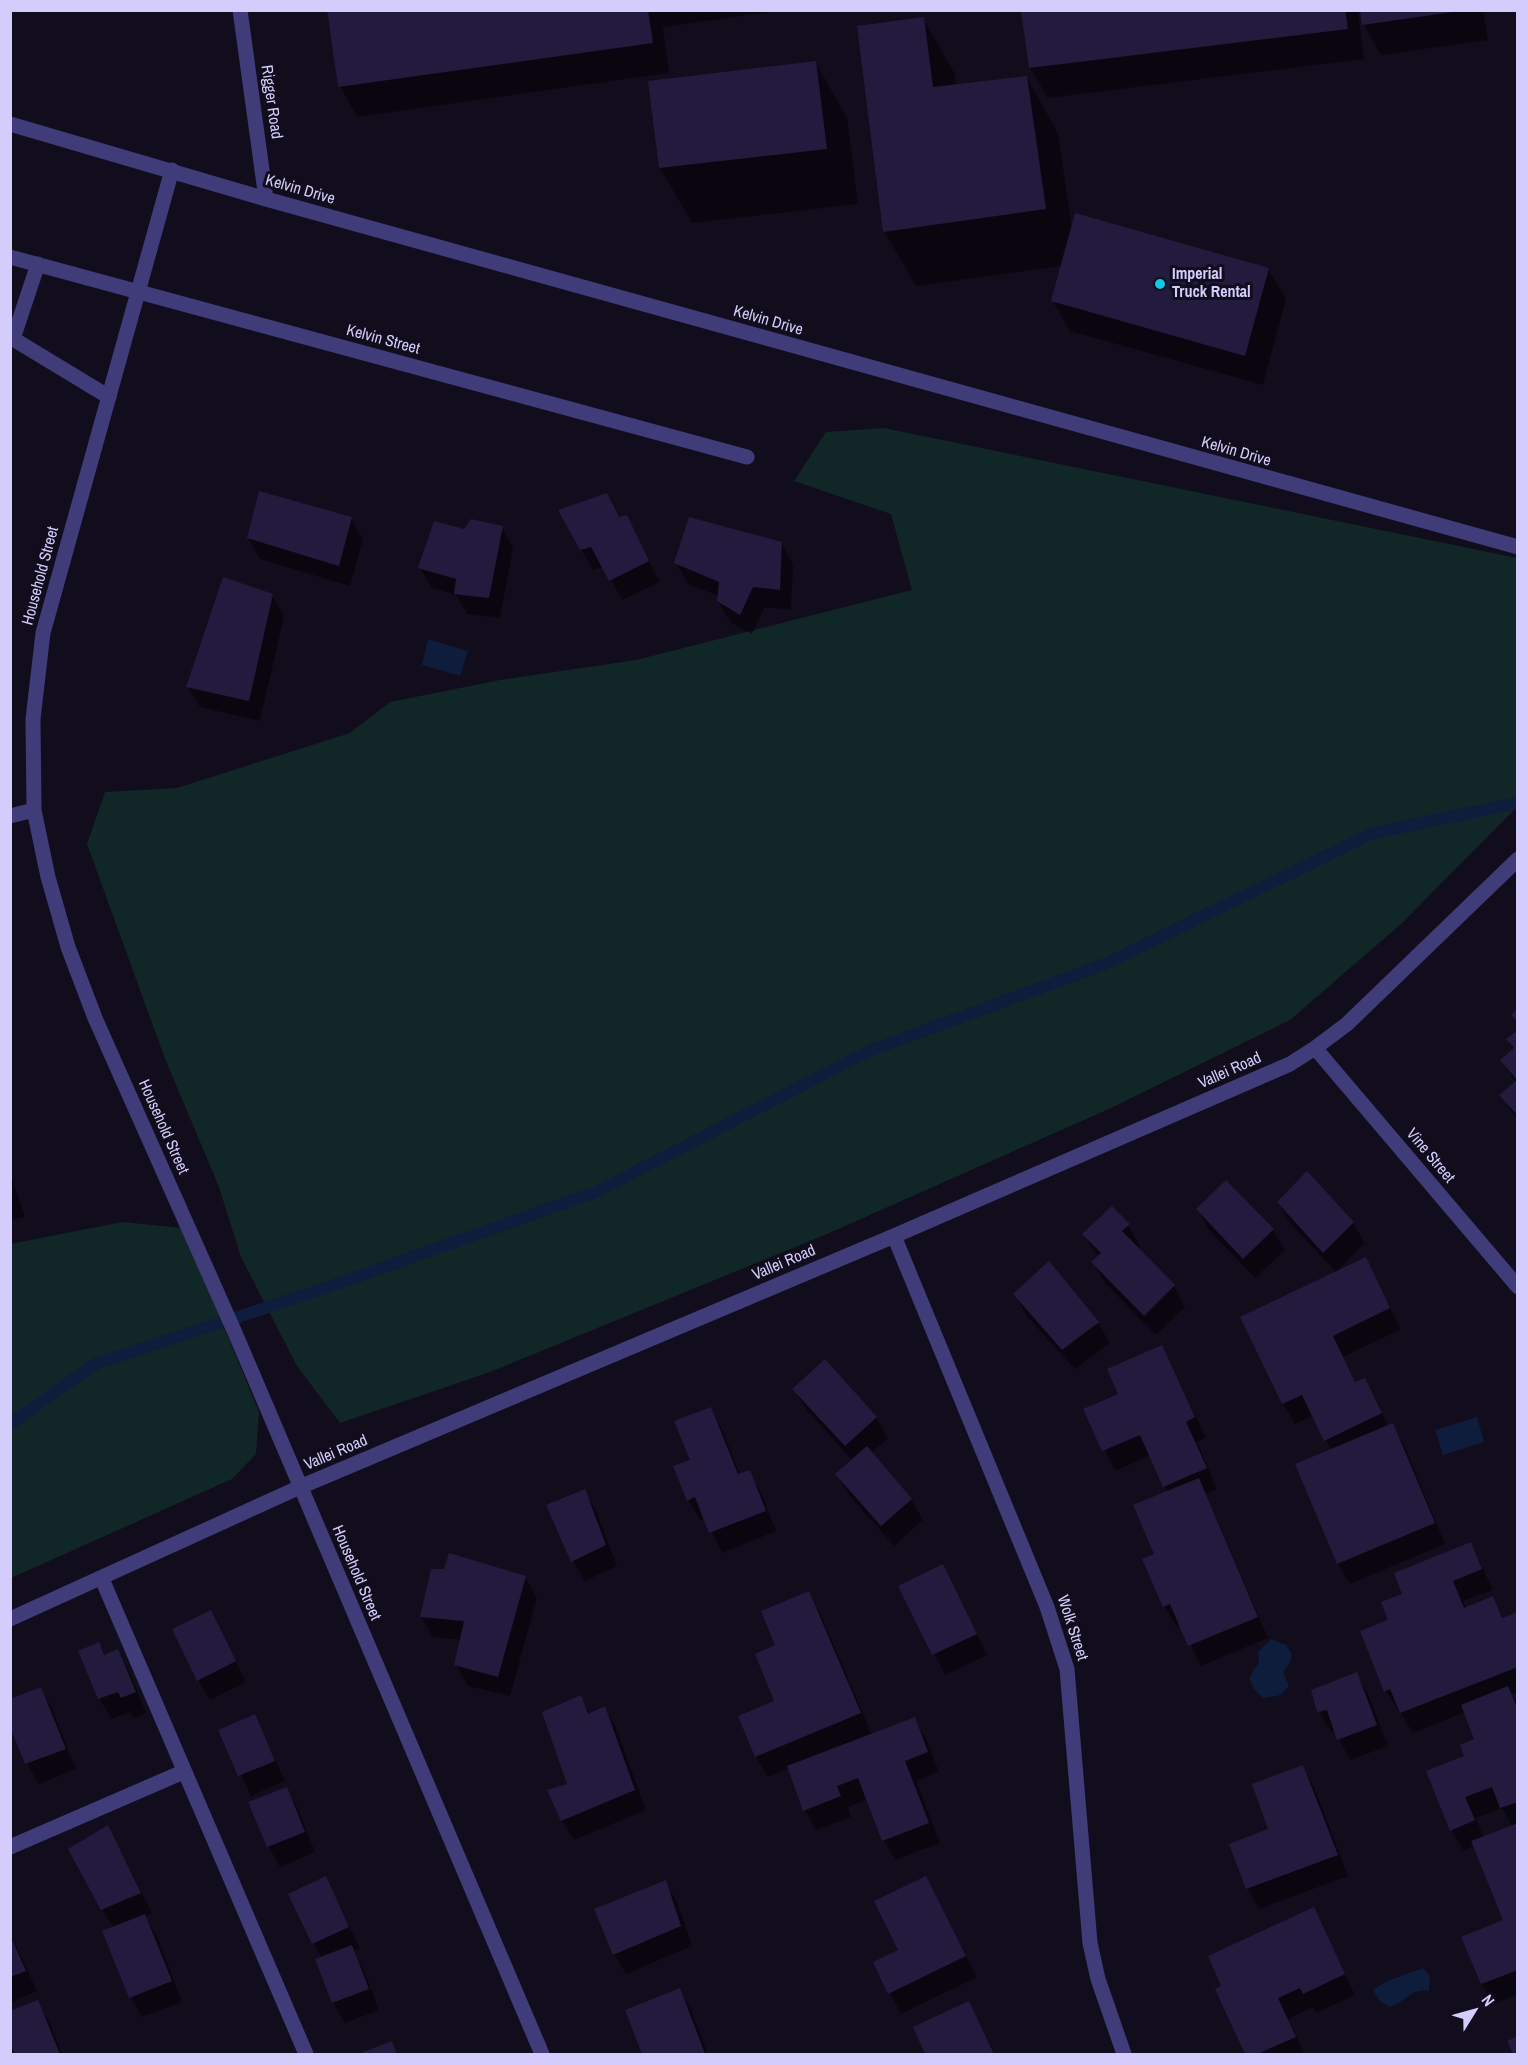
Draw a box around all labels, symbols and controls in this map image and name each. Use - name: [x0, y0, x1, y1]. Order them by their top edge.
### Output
- street label: Rigger Road: [256, 64, 286, 140]
- street label: Kelvin Drive: [263, 171, 337, 209]
- place label: Imperial Truck Rental: [1172, 265, 1251, 303]
- marker: Imperial Truck Rental: [1153, 277, 1167, 291]
- street label: Kelvin Drive: [731, 302, 805, 340]
- street label: Kelvin Street: [344, 321, 422, 359]
- street label: Kelvin Drive: [1199, 433, 1273, 471]
- street label: Household Street: [19, 525, 63, 627]
- street label: Vallei Road: [1196, 1049, 1264, 1093]
- street label: Household Street: [134, 1077, 192, 1177]
- street label: Vine Street: [1402, 1125, 1458, 1187]
- street label: Vallei Road: [749, 1241, 819, 1285]
- street label: Vallei Road: [301, 1431, 371, 1475]
- street label: Household Street: [327, 1523, 385, 1623]
- street label: Wolk Street: [1052, 1593, 1092, 1663]
- north arrow: [1444, 1981, 1504, 2041]
- text: N: [1477, 1990, 1500, 2011]

